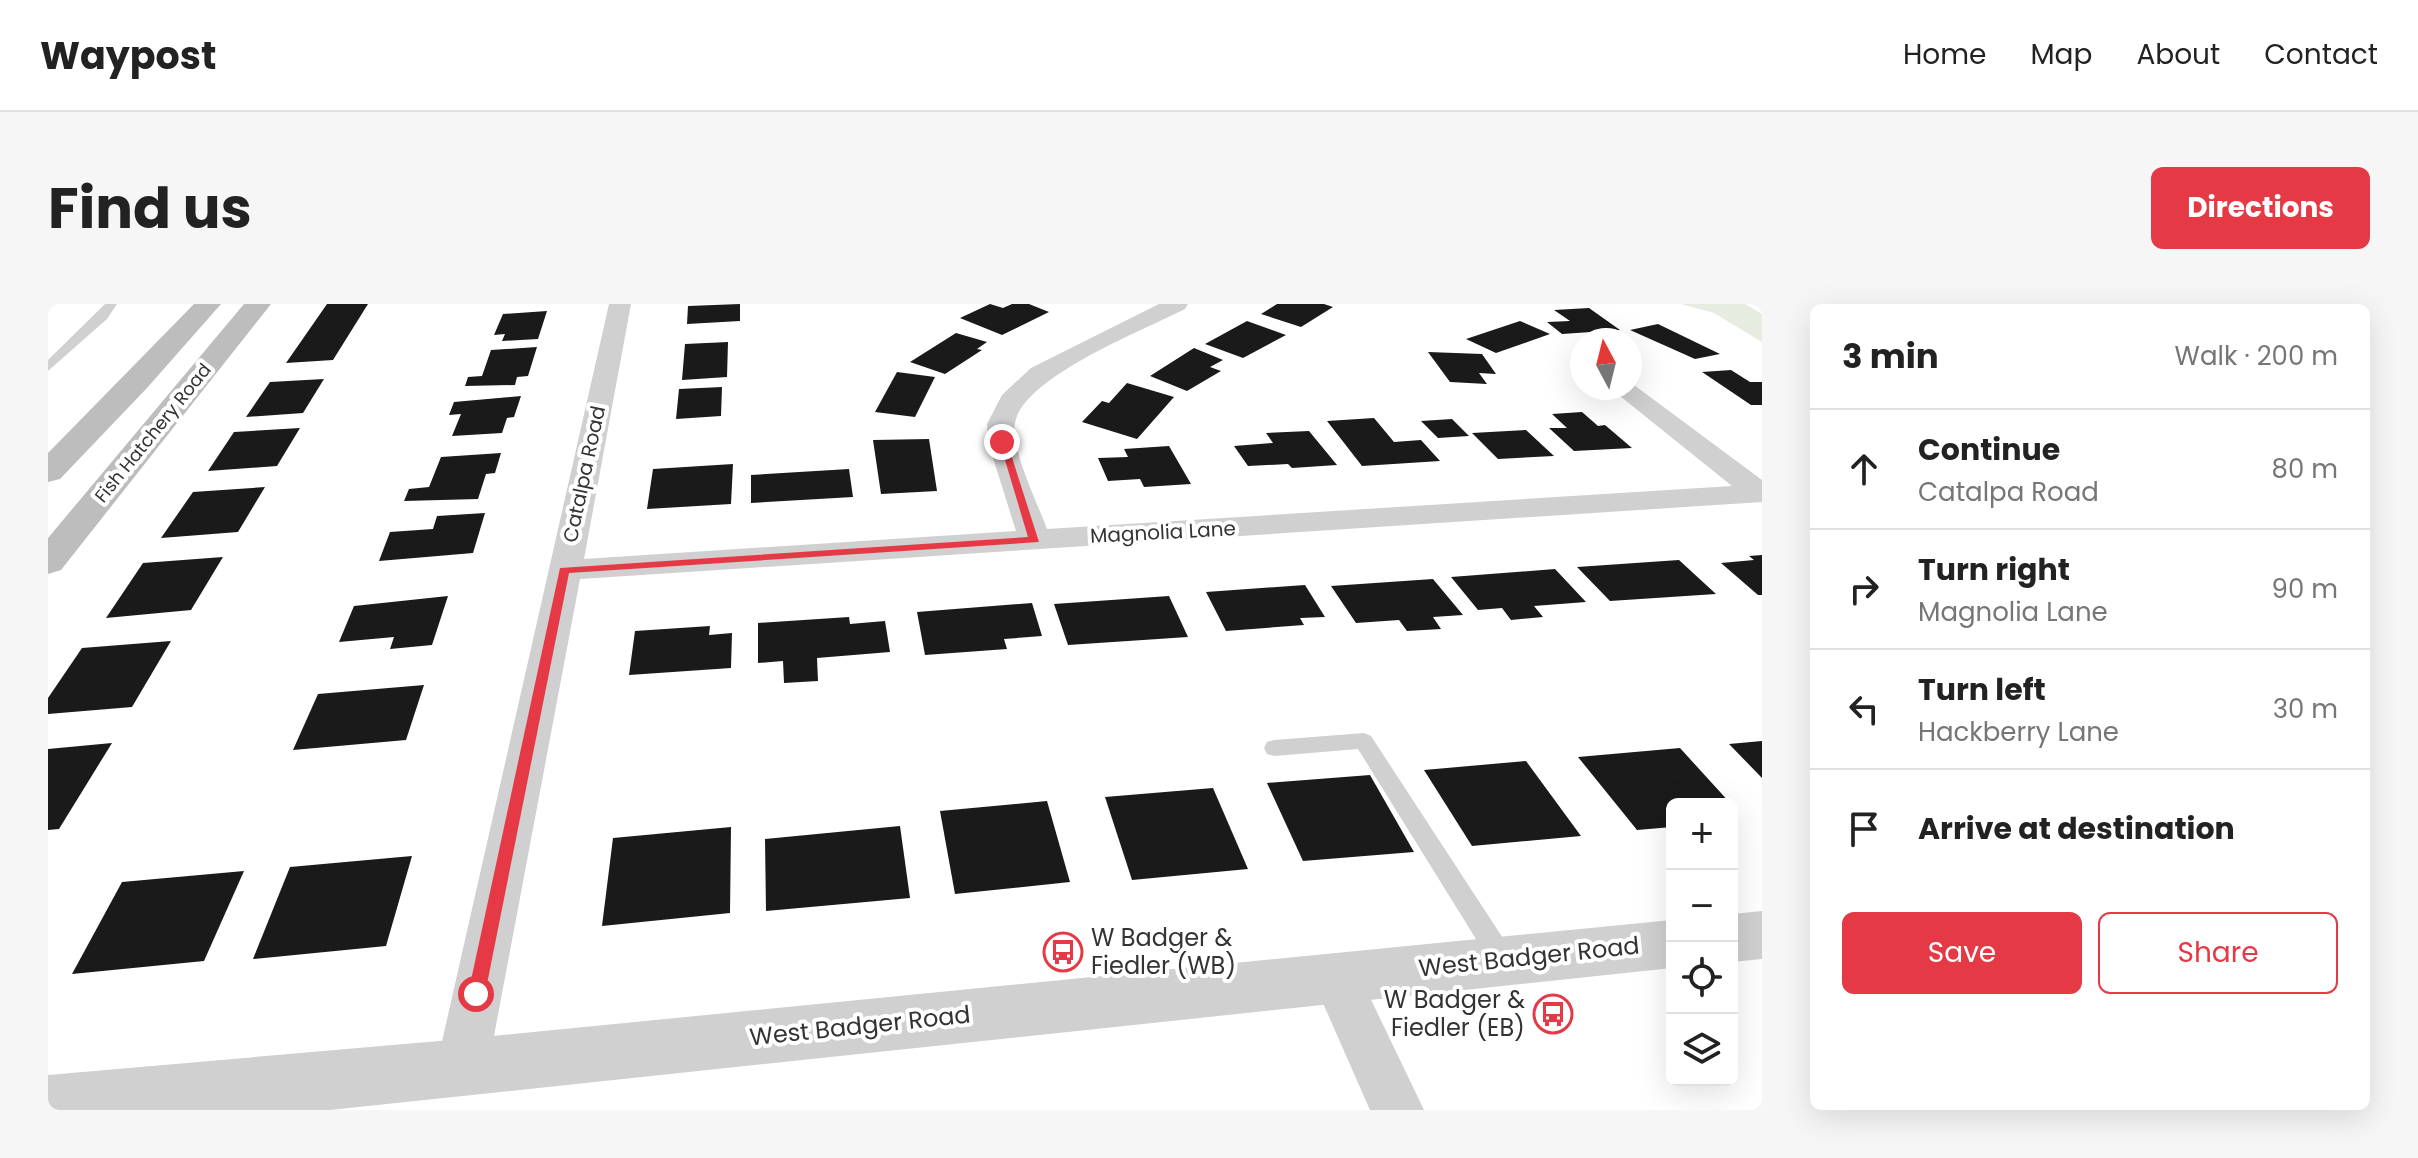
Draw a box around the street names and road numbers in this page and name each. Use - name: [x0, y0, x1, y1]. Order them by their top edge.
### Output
- street label: Fish Hatchery Road: [89, 358, 217, 508]
- street label: Catalpa Road: [556, 403, 612, 545]
- street label: Magnolia Lane: [1089, 514, 1237, 550]
- street label: West Badger Road: [1417, 928, 1641, 985]
- street label: West Badger Road: [748, 997, 972, 1054]

